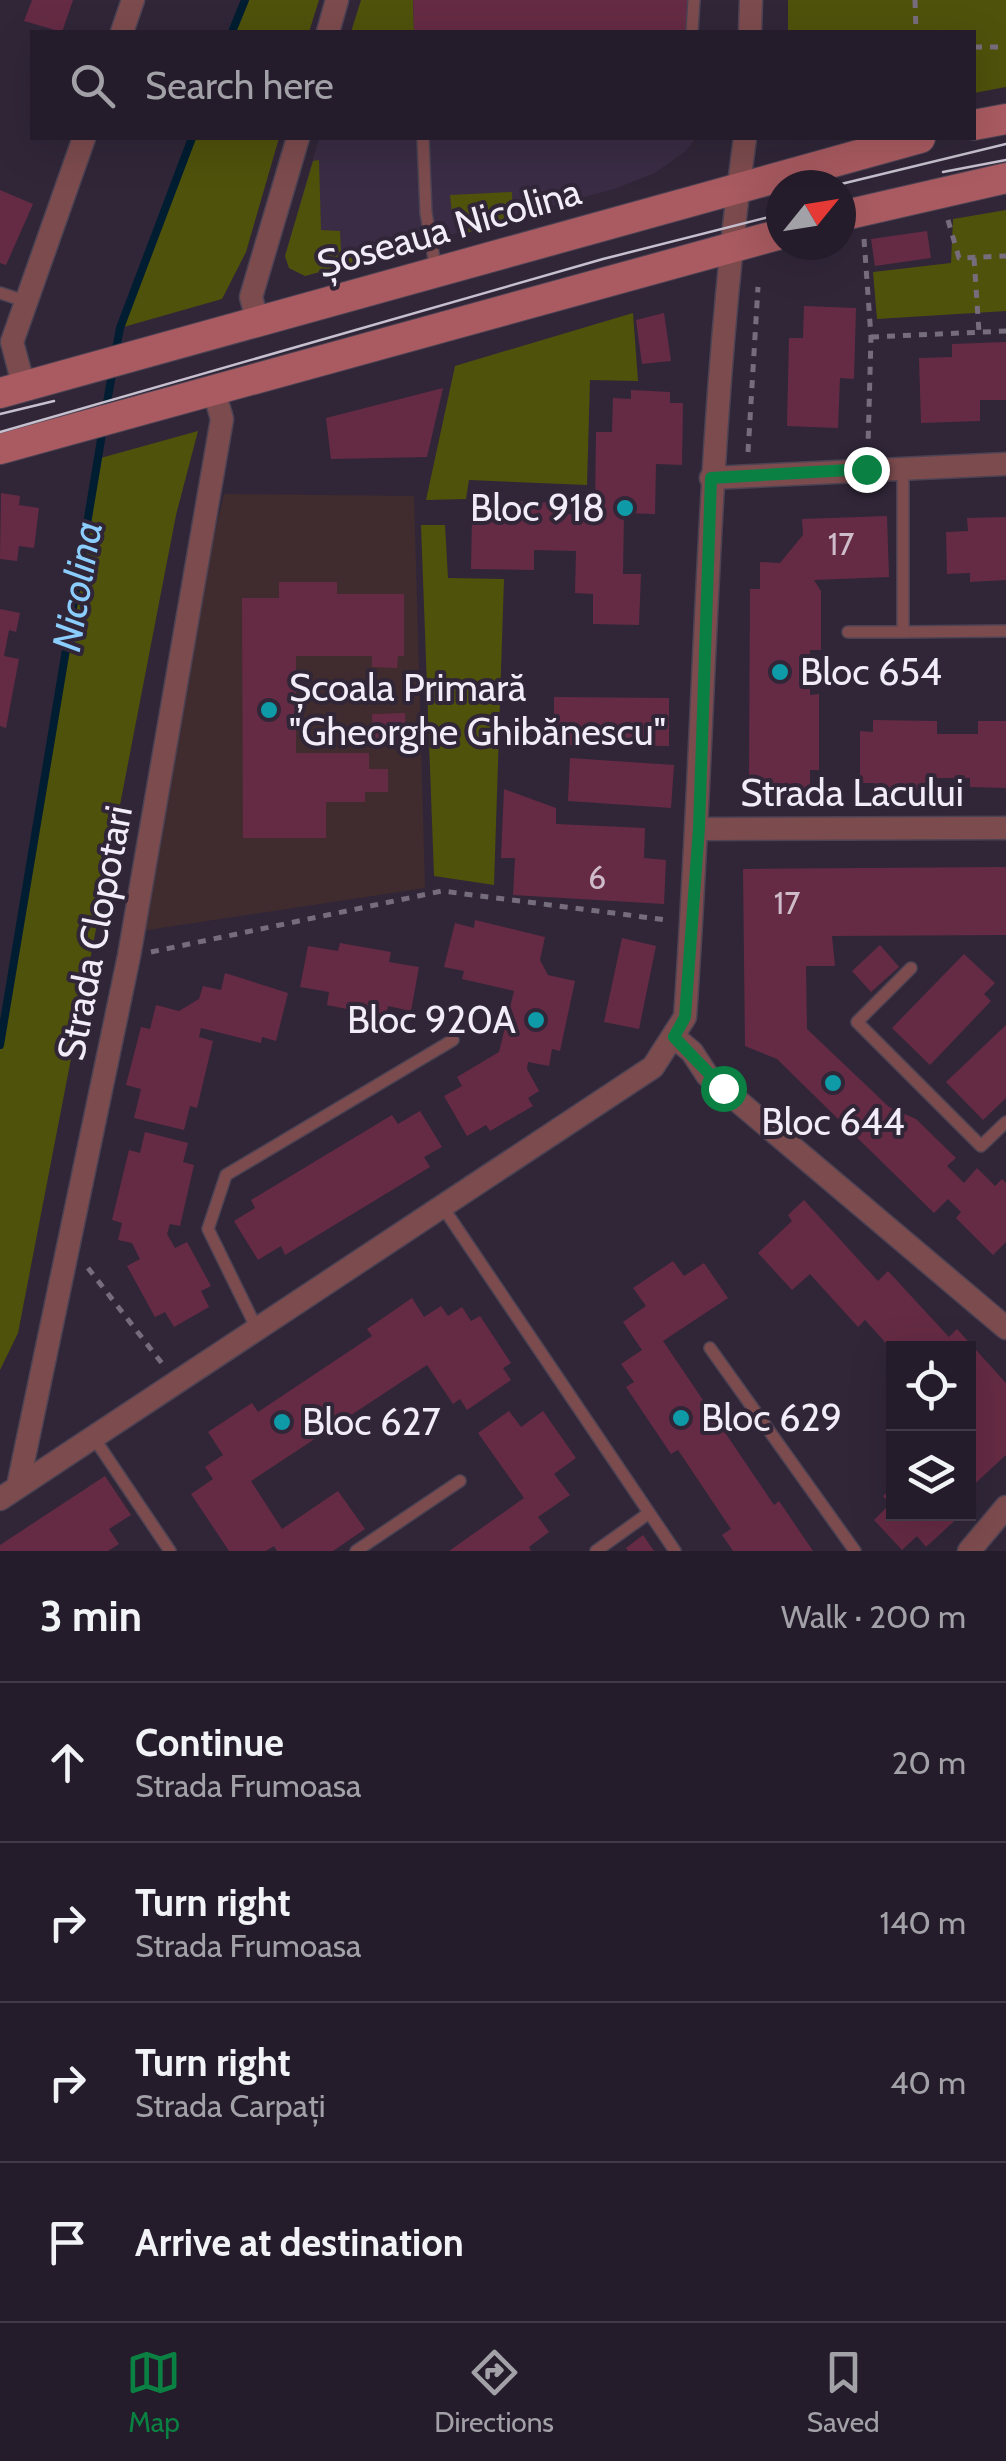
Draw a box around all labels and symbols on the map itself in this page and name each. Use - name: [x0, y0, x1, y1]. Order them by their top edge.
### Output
- street label: Șoseaua Nicolina: [312, 167, 587, 290]
- north arrow: [766, 170, 856, 260]
- route end: [844, 447, 890, 493]
- place label: Bloc 918: [470, 484, 605, 531]
- marker: Bloc 918: [614, 497, 636, 519]
- water label: Nicolina: [41, 517, 112, 655]
- house number: 17: [828, 524, 854, 563]
- place label: Bloc 654: [800, 648, 942, 695]
- marker: Bloc 654: [769, 661, 791, 683]
- place label: Școala Primară "Gheorghe Ghibănescu": [289, 664, 666, 755]
- marker: Școala Primară "Gheorghe Ghibănescu": [258, 699, 280, 721]
- street label: Strada Lacului: [740, 769, 964, 816]
- street label: Strada Clopotari: [47, 802, 142, 1064]
- house number: 6: [588, 858, 606, 897]
- house number: 17: [774, 883, 800, 922]
- place label: Bloc 920A: [347, 996, 517, 1043]
- marker: Bloc 920A: [525, 1009, 547, 1031]
- route start: [701, 1066, 747, 1112]
- marker: Bloc 644: [822, 1072, 844, 1094]
- place label: Bloc 644: [761, 1098, 905, 1145]
- place label: Bloc 629: [701, 1394, 842, 1441]
- place label: Bloc 627: [302, 1398, 441, 1445]
- marker: Bloc 629: [670, 1407, 692, 1429]
- marker: Bloc 627: [271, 1411, 293, 1433]

